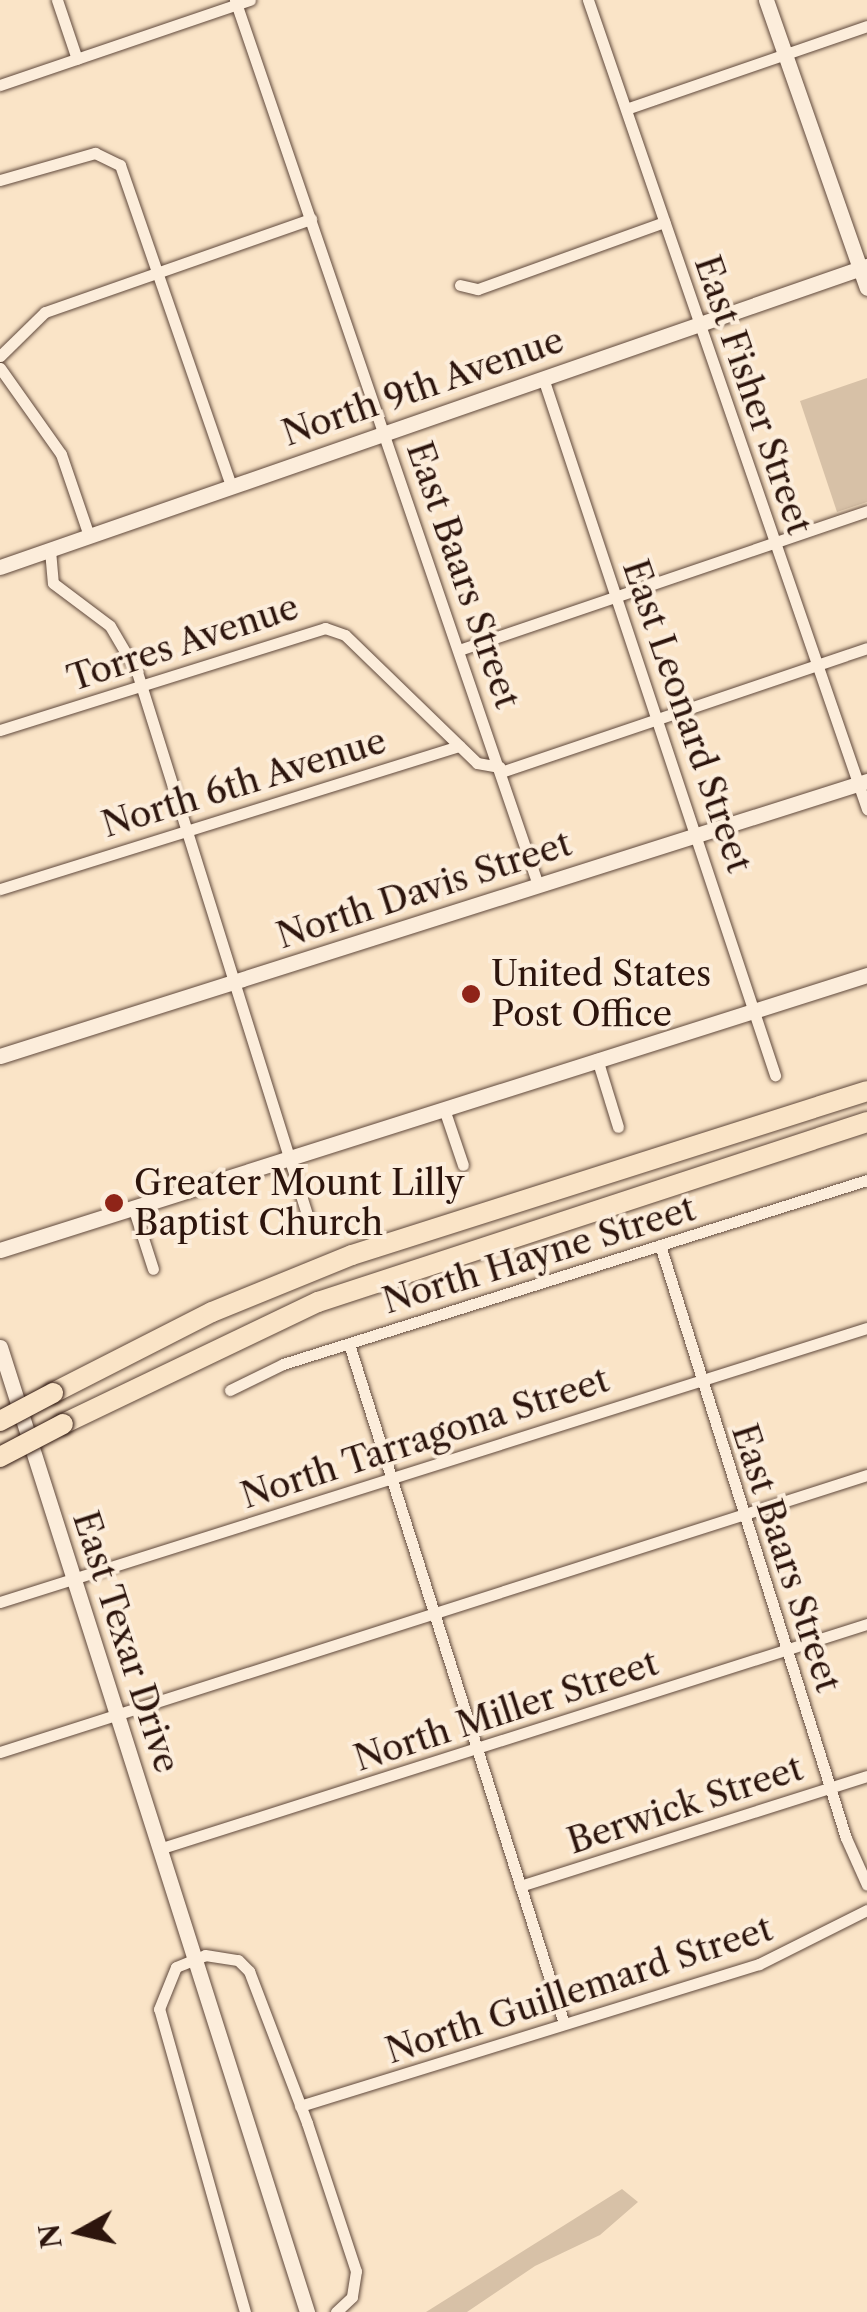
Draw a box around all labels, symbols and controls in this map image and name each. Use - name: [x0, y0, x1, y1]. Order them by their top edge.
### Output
- street label: East Fisher Street: [686, 250, 820, 540]
- street label: North 9th Avenue: [276, 319, 570, 455]
- street label: East Baars Street: [398, 436, 528, 714]
- street label: East Leonard Street: [614, 554, 760, 878]
- street label: Torres Avenue: [61, 586, 305, 700]
- street label: North 6th Avenue: [96, 720, 392, 846]
- street label: North Davis Street: [271, 823, 577, 957]
- place label: United States Post Office: [491, 953, 711, 1035]
- marker: United States Post Office: [460, 983, 482, 1005]
- place label: Greater Mount Lilly Baptist Church: [134, 1162, 465, 1244]
- street label: North Hayne Street: [378, 1187, 700, 1323]
- marker: Greater Mount Lilly Baptist Church: [103, 1192, 125, 1214]
- street label: North Tarragona Street: [235, 1358, 615, 1518]
- street label: East Baars Street: [723, 1419, 849, 1697]
- street label: East Texar Drive: [64, 1505, 188, 1779]
- street label: North Miller Street: [349, 1642, 663, 1780]
- street label: Berwick Street: [562, 1747, 808, 1863]
- street label: North Guillemard Street: [381, 1908, 777, 2072]
- north arrow: [30, 2182, 130, 2282]
- text: N: [32, 2222, 69, 2251]

